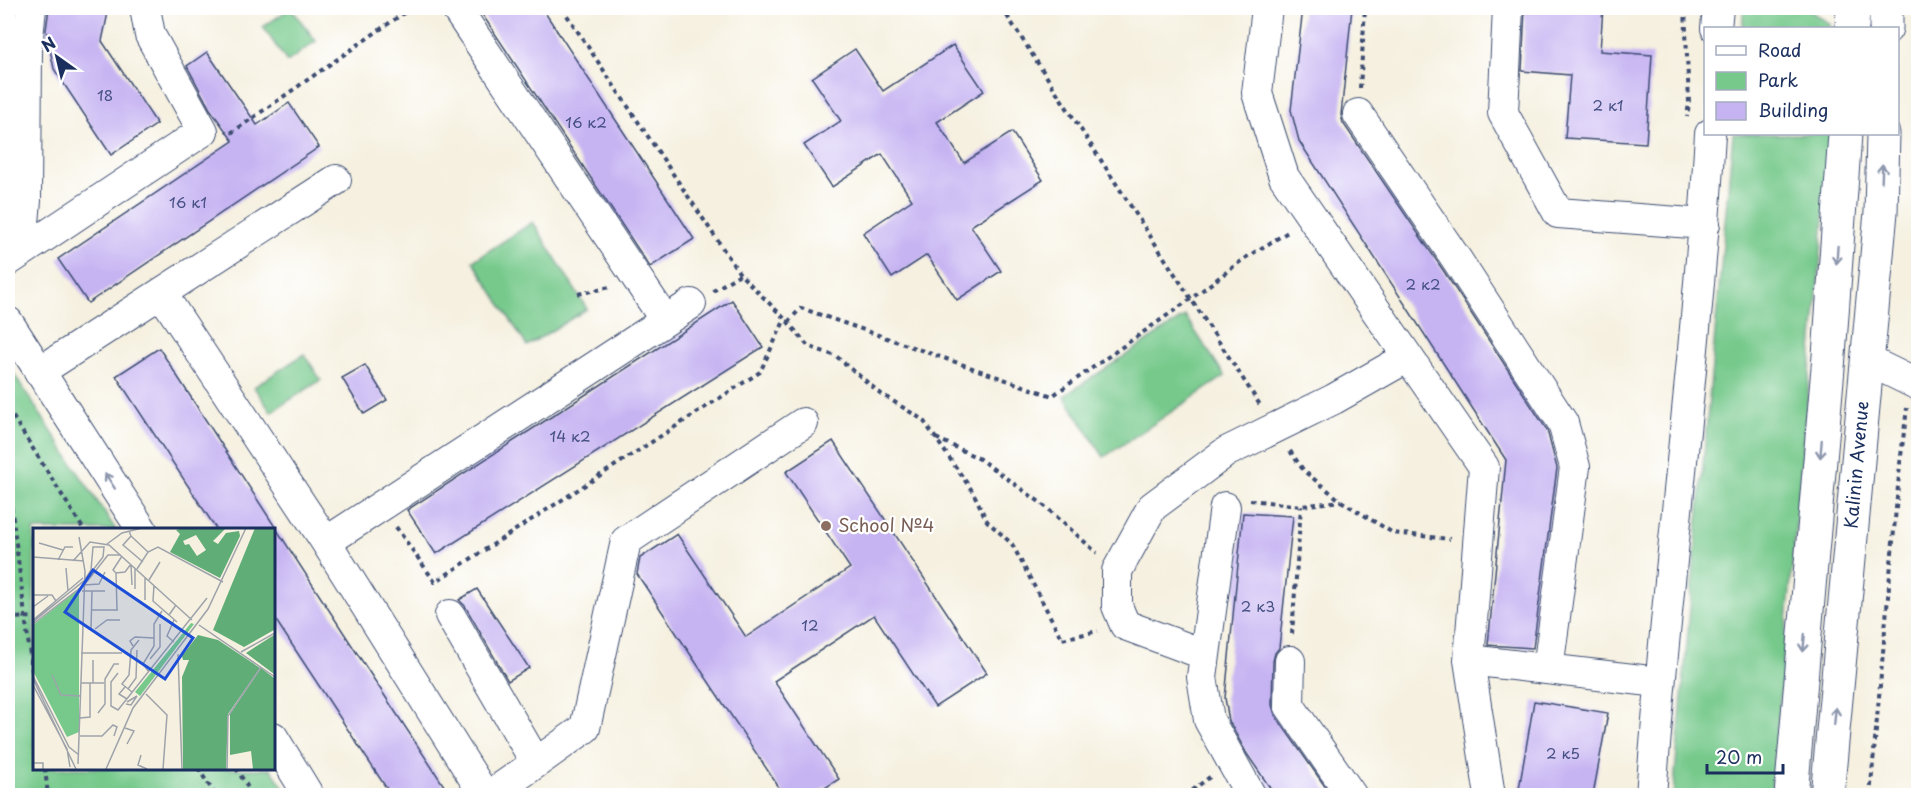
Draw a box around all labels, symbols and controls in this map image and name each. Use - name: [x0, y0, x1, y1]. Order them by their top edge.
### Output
- north arrow: [27, 27, 87, 87]
- legend: [1704, 27, 1899, 135]
- text: N: [36, 30, 60, 57]
- text: Road: [1758, 36, 1802, 63]
- text: Park: [1758, 66, 1798, 93]
- house number: 18: [97, 83, 113, 106]
- house number: 2 к1: [1592, 93, 1624, 116]
- text: Building: [1758, 96, 1828, 123]
- house number: 16 к2: [565, 110, 607, 133]
- one-way arrow: [1876, 163, 1888, 183]
- house number: 16 к1: [169, 190, 207, 213]
- one-way arrow: [1831, 244, 1842, 264]
- house number: 2 к2: [1405, 272, 1441, 295]
- street label: Kalinin Avenue: [1836, 400, 1875, 530]
- house number: 14 к2: [549, 424, 591, 447]
- one-way arrow: [1815, 439, 1826, 459]
- one-way arrow: [104, 473, 116, 490]
- place label: School №4: [838, 511, 934, 538]
- marker: School №4: [819, 519, 833, 533]
- inset map: [33, 528, 274, 770]
- house number: 2 к3: [1241, 594, 1275, 617]
- house number: 12: [801, 613, 819, 636]
- one-way arrow: [1798, 633, 1809, 653]
- one-way arrow: [1829, 707, 1840, 727]
- scale bar: [1707, 737, 1784, 775]
- house number: 2 к5: [1546, 741, 1580, 764]
- text: 20 m: [1716, 743, 1762, 770]

